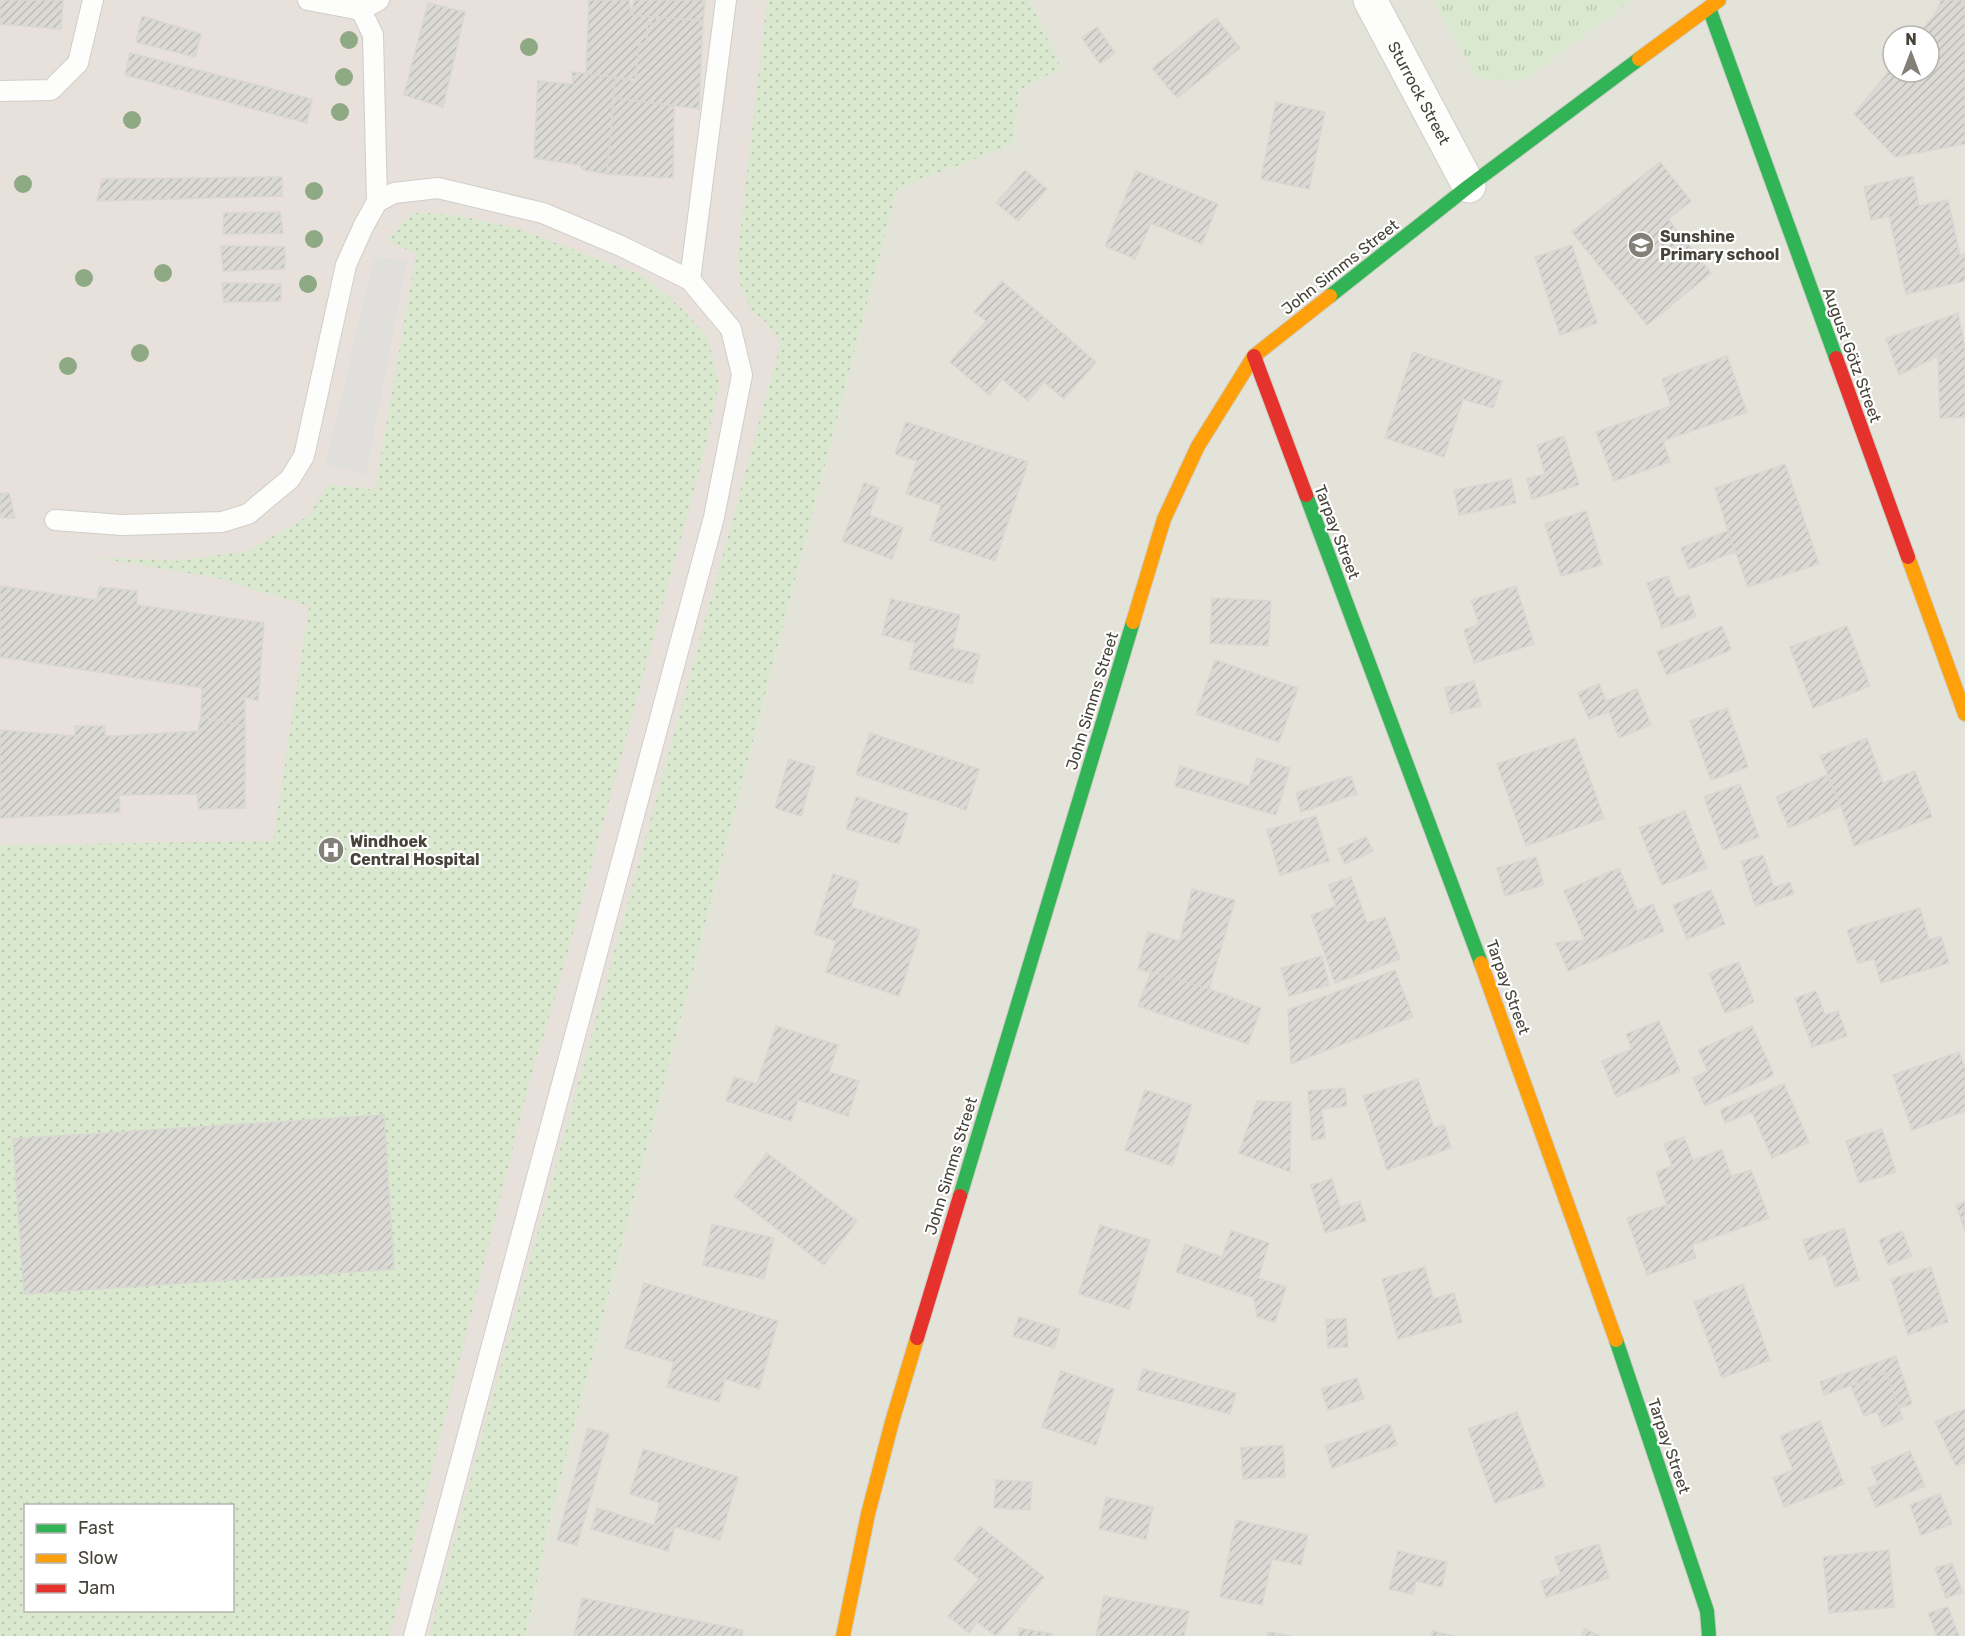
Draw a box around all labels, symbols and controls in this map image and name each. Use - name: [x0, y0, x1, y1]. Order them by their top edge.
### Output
- north arrow: [1881, 24, 1941, 84]
- text: N: [1905, 30, 1917, 49]
- street label: Sturrock Street: [1384, 38, 1454, 148]
- street label: John Simms Street: [1278, 215, 1402, 319]
- place label: Sunshine Primary school: [1660, 227, 1779, 264]
- school or university icon: Sunshine Primary school: [1626, 230, 1656, 260]
- street label: August Götz Street: [1819, 285, 1885, 425]
- street label: Tarpay Street: [1310, 482, 1364, 582]
- street label: John Simms Street: [1062, 630, 1122, 772]
- place label: Windhoek Central Hospital: [350, 832, 480, 869]
- hospital icon: Windhoek Central Hospital: [316, 835, 346, 865]
- street label: Tarpay Street: [1482, 937, 1534, 1037]
- street label: John Simms Street: [921, 1095, 981, 1237]
- street label: Tarpay Street: [1644, 1396, 1694, 1496]
- legend: [24, 1504, 234, 1612]
- text: Fast: [78, 1517, 114, 1539]
- text: Slow: [78, 1547, 118, 1569]
- text: Jam: [78, 1577, 115, 1599]

